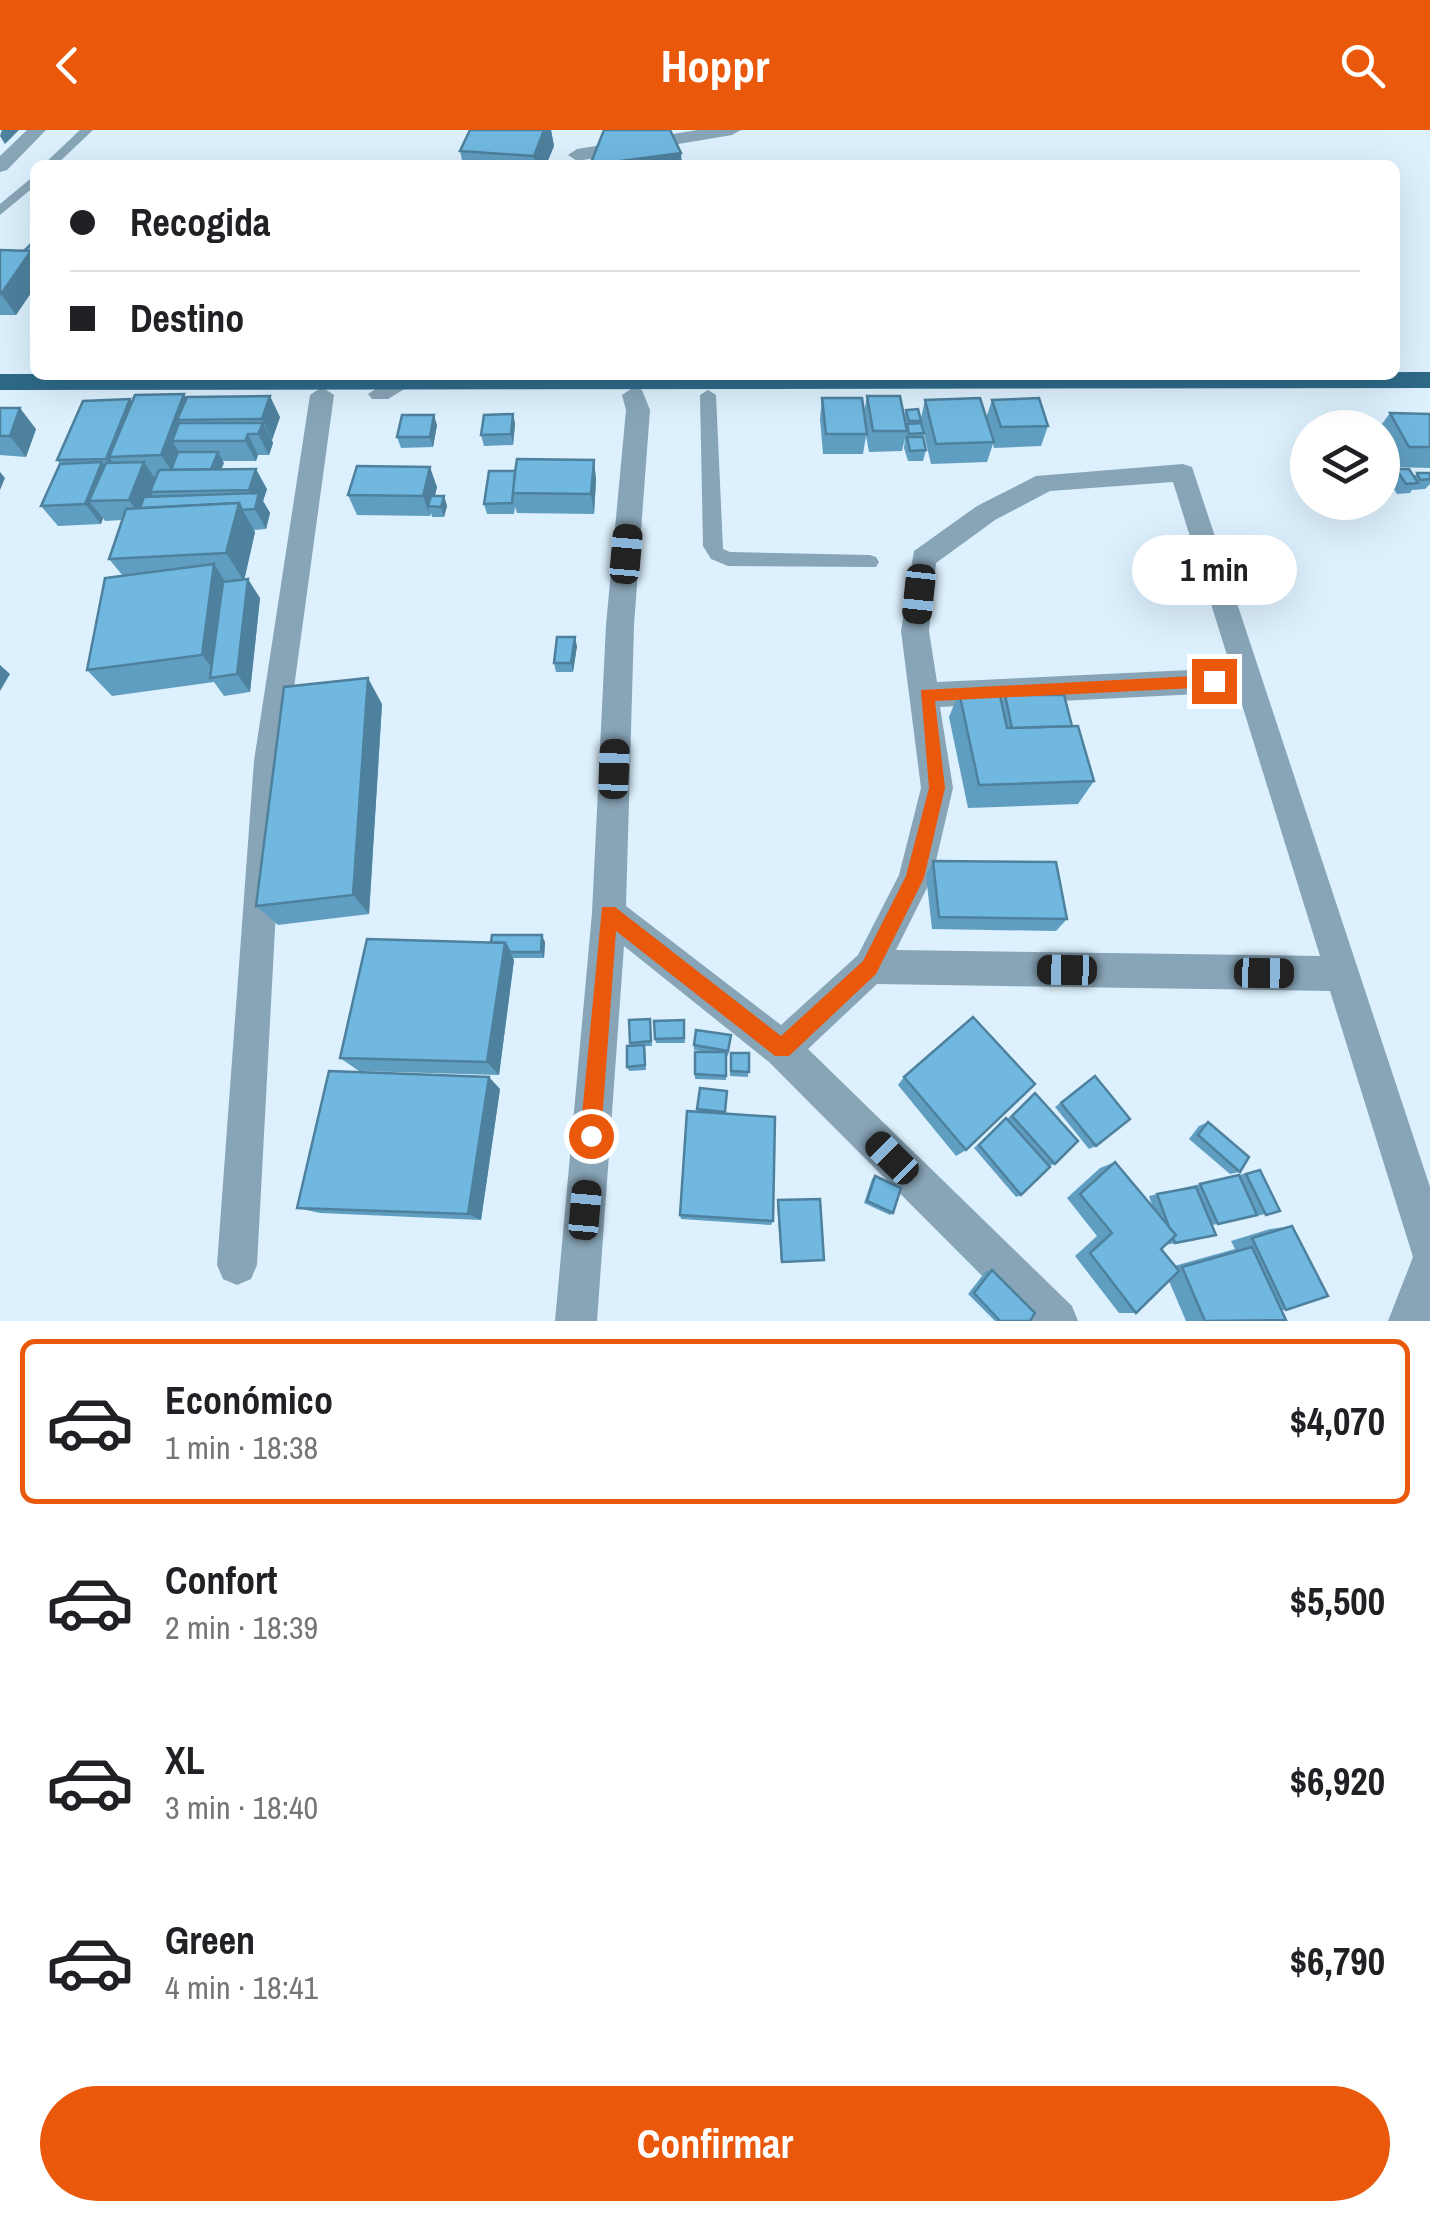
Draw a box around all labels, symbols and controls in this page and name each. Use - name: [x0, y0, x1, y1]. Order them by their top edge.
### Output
- text: Hoppr: [661, 35, 769, 96]
- icon: back: [40, 38, 95, 93]
- icon: search: [1335, 38, 1390, 93]
- text: Recogida: [130, 197, 270, 248]
- text: Destino: [130, 293, 244, 344]
- map controls: [1290, 410, 1400, 520]
- button: layers: [1290, 410, 1400, 520]
- car: [608, 523, 644, 585]
- callout: 1 min: [1132, 536, 1296, 606]
- text: 1 min: [1180, 548, 1249, 591]
- car: [901, 563, 937, 625]
- route end: [1192, 659, 1237, 704]
- car: [598, 738, 630, 800]
- car: [1037, 954, 1097, 986]
- car: [1234, 957, 1294, 989]
- route start: [569, 1114, 614, 1159]
- car: [860, 1126, 924, 1190]
- car: [567, 1179, 603, 1241]
- text: Económico: [165, 1375, 333, 1426]
- icon: car: [45, 1377, 135, 1467]
- text: $4,070: [1290, 1396, 1385, 1447]
- text: 1 min · 18:38: [165, 1426, 318, 1469]
- text: Confort: [165, 1555, 277, 1606]
- icon: car: [45, 1557, 135, 1647]
- text: $5,500: [1290, 1576, 1385, 1627]
- text: 2 min · 18:39: [165, 1606, 318, 1649]
- text: XL: [165, 1735, 205, 1786]
- icon: car: [45, 1737, 135, 1827]
- text: $6,920: [1290, 1756, 1385, 1807]
- text: 3 min · 18:40: [165, 1786, 318, 1829]
- text: Green: [165, 1915, 255, 1966]
- icon: car: [45, 1917, 135, 2007]
- text: $6,790: [1290, 1936, 1385, 1987]
- text: 4 min · 18:41: [165, 1966, 318, 2009]
- button: Confirmar: [40, 2086, 1390, 2201]

